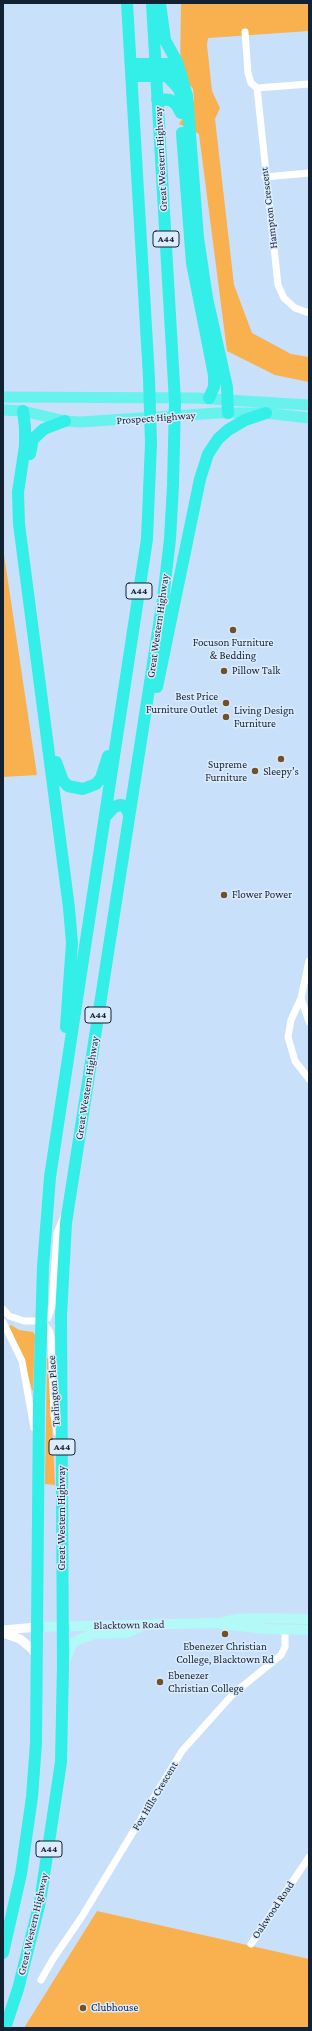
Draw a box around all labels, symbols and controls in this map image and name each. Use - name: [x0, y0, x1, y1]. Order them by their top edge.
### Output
- street label: Great Western Highway: [152, 106, 170, 212]
- street label: Hampton Crescent: [257, 166, 281, 250]
- road number: A44: [153, 231, 179, 247]
- street label: Prospect Highway: [116, 409, 196, 427]
- street label: Great Western Highway: [144, 573, 172, 679]
- road number: A44: [126, 583, 152, 599]
- marker: Focuson Furniture & Bedding: [228, 625, 238, 635]
- place label: Focuson Furniture & Bedding: [193, 636, 273, 662]
- place label: Pillow Talk: [232, 664, 281, 678]
- marker: Pillow Talk: [219, 666, 229, 676]
- place label: Best Price Furniture Outlet: [146, 690, 218, 716]
- marker: Best Price Furniture Outlet: [221, 698, 231, 708]
- place label: Living Design Furniture: [234, 704, 294, 730]
- marker: Living Design Furniture: [221, 712, 231, 722]
- marker: Sleepy’s: [276, 754, 286, 764]
- place label: Supreme Furniture: [205, 758, 247, 784]
- place label: Sleepy’s: [263, 765, 299, 779]
- marker: Supreme Furniture: [250, 766, 260, 776]
- place label: Flower Power: [232, 888, 292, 902]
- marker: Flower Power: [219, 890, 229, 900]
- road number: A44: [85, 1007, 111, 1023]
- street label: Great Western Highway: [72, 1035, 102, 1141]
- street label: Tarlington Place: [45, 1355, 63, 1427]
- road number: A44: [49, 1439, 75, 1455]
- street label: Great Western Highway: [55, 1466, 69, 1570]
- street label: Blacktown Road: [93, 1618, 165, 1632]
- marker: Ebenezer Christian College, Blacktown Rd: [220, 1629, 230, 1639]
- place label: Ebenezer Christian College, Blacktown Rd: [176, 1640, 274, 1666]
- place label: Ebenezer Christian College: [168, 1669, 244, 1695]
- marker: Ebenezer Christian College: [155, 1677, 165, 1687]
- street label: Fox Hills Crescent: [129, 1759, 181, 1833]
- road number: A44: [36, 1841, 62, 1857]
- street label: Great Western Highway: [15, 1871, 51, 1977]
- street label: Oakwood Road: [249, 1879, 297, 1941]
- place label: Clubhouse: [91, 2001, 138, 2015]
- marker: Clubhouse: [78, 2003, 88, 2013]

